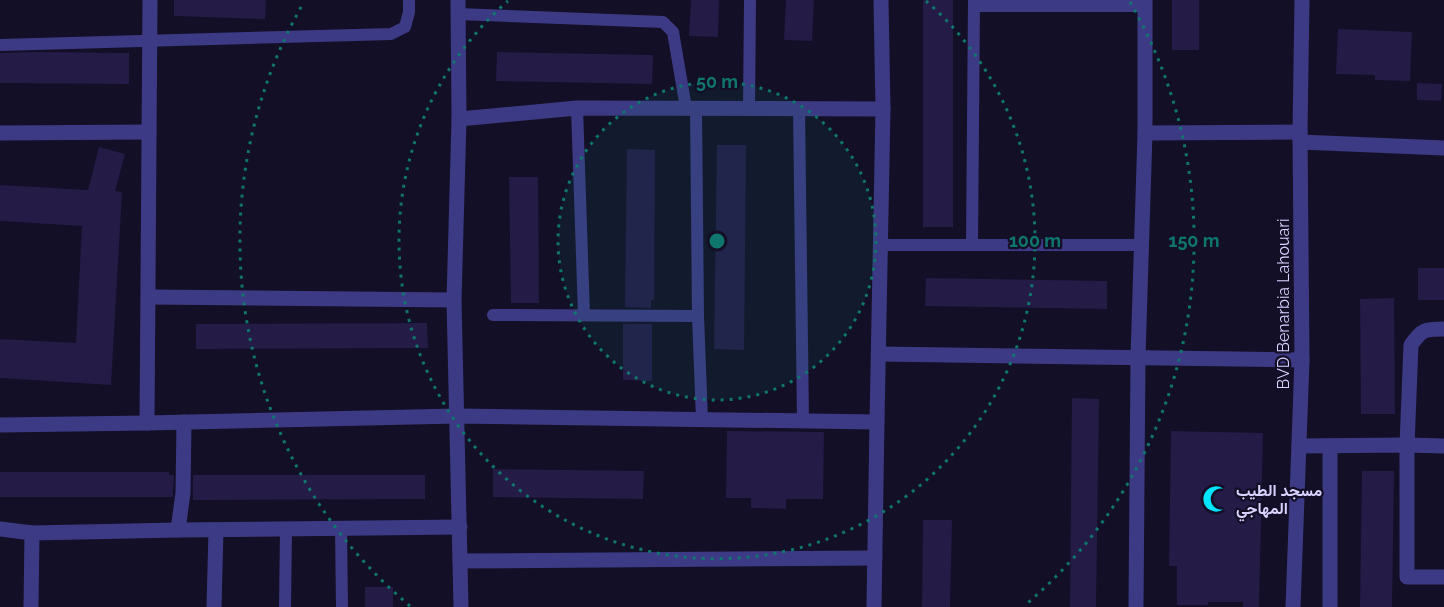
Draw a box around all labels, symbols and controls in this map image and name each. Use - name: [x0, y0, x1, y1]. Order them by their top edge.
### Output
- text: 50 m: [696, 71, 738, 92]
- street label: BVD Benarbia Lahouari: [1274, 219, 1293, 389]
- text: 100 m: [1009, 230, 1061, 251]
- text: 150 m: [1169, 230, 1220, 251]
- centre of rings: [707, 231, 727, 251]
- place label: مسجد الطيب المهاجي: [1236, 481, 1323, 522]
- mosque icon: مسجد الطيب المهاجي: [1201, 484, 1231, 514]

